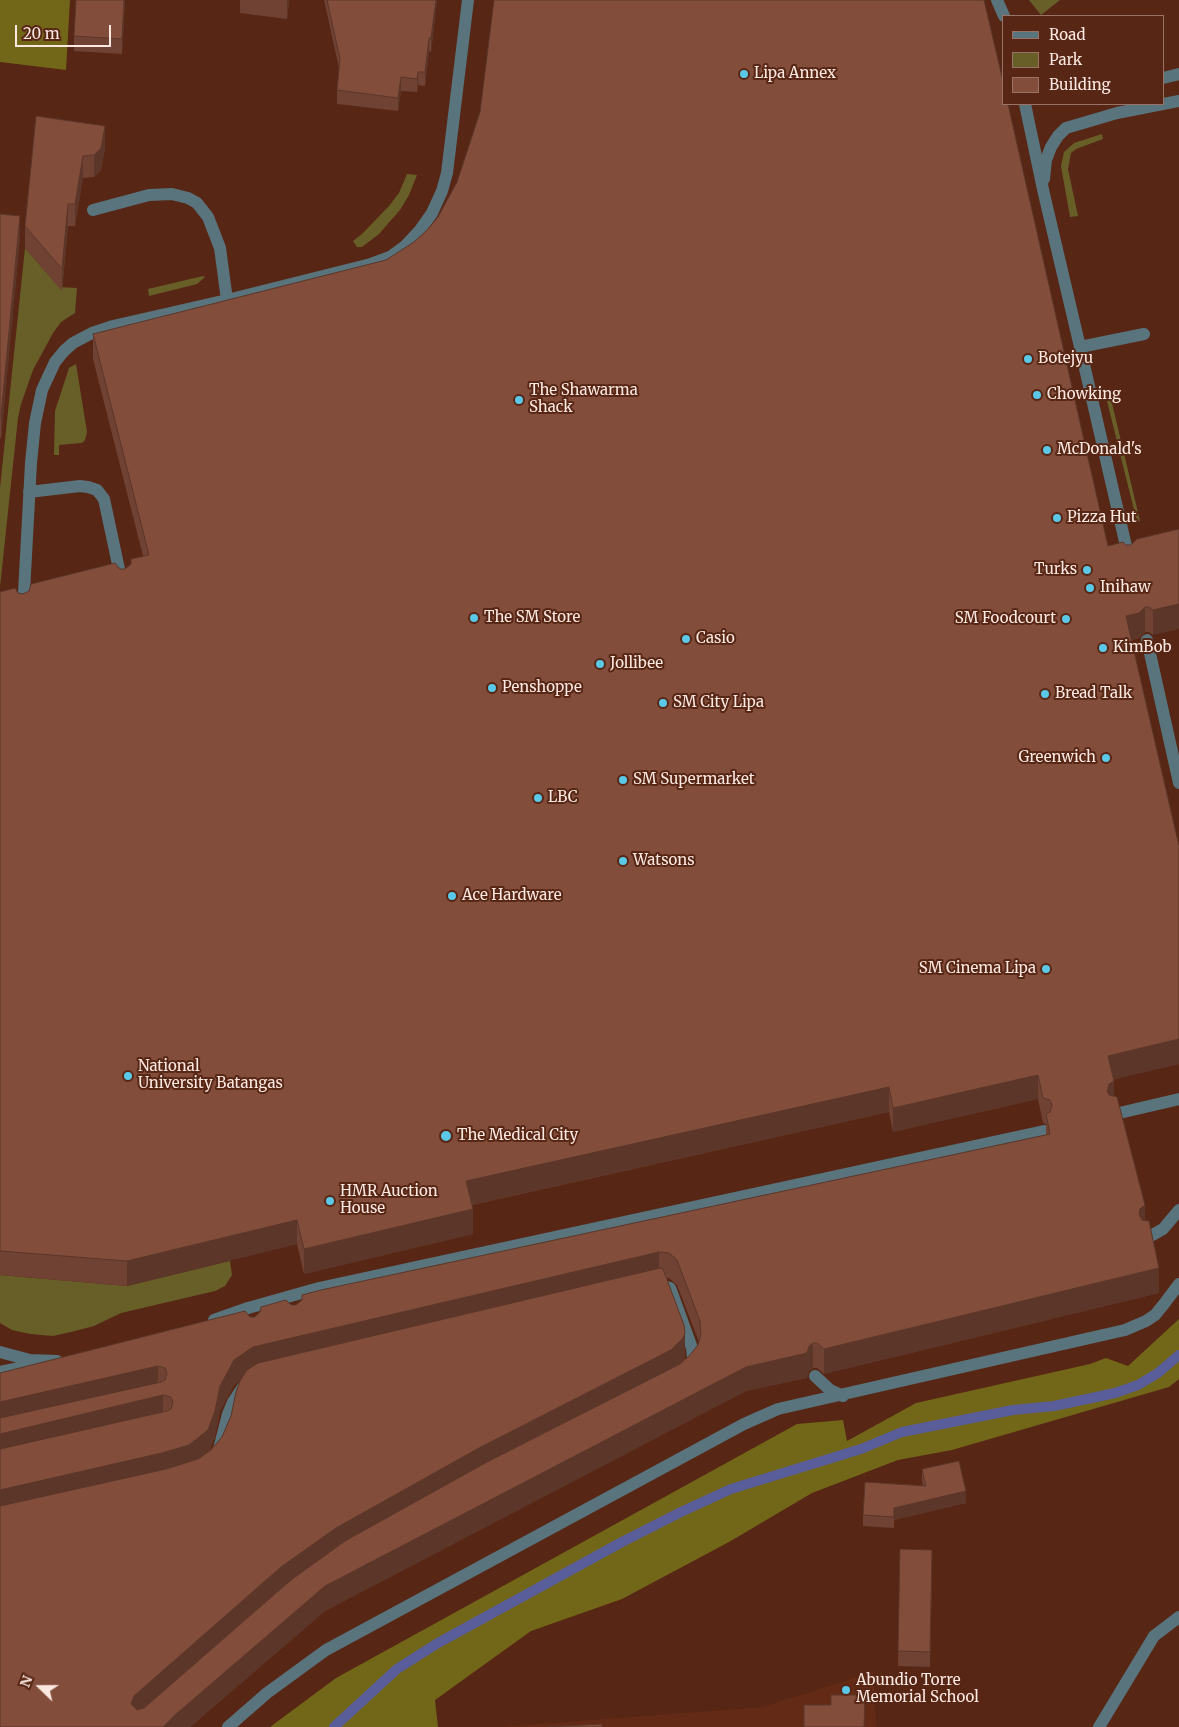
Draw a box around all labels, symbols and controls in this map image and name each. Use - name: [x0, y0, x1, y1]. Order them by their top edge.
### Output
- scale bar: [18, 15, 114, 47]
- legend: [1002, 15, 1164, 105]
- text: 20 m: [23, 24, 60, 43]
- text: Road: [1049, 25, 1085, 44]
- text: Park: [1049, 50, 1082, 69]
- place label: Lipa Annex: [754, 65, 836, 83]
- marker: Lipa Annex: [738, 68, 750, 80]
- text: Building: [1049, 75, 1111, 94]
- place label: Botejyu: [1038, 350, 1093, 368]
- marker: Botejyu: [1022, 353, 1034, 365]
- place label: The Shawarma Shack: [529, 382, 638, 417]
- place label: Chowking: [1047, 386, 1121, 404]
- marker: Chowking: [1031, 389, 1043, 401]
- marker: The Shawarma Shack: [513, 394, 525, 406]
- place label: McDonald's: [1057, 441, 1142, 459]
- marker: McDonald's: [1041, 444, 1053, 456]
- place label: Pizza Hut: [1067, 509, 1137, 527]
- marker: Pizza Hut: [1051, 512, 1063, 524]
- place label: Turks: [1034, 561, 1077, 579]
- marker: Turks: [1081, 564, 1093, 576]
- place label: Inihaw: [1100, 579, 1151, 597]
- marker: Inihaw: [1084, 582, 1096, 594]
- place label: The SM Store: [484, 609, 580, 627]
- place label: SM Foodcourt: [955, 610, 1056, 628]
- marker: The SM Store: [468, 612, 480, 624]
- marker: SM Foodcourt: [1060, 613, 1072, 625]
- place label: Casio: [696, 630, 735, 648]
- marker: Casio: [680, 633, 692, 645]
- place label: KimBob: [1113, 639, 1172, 657]
- marker: KimBob: [1097, 642, 1109, 654]
- place label: Jollibee: [610, 655, 663, 673]
- marker: Jollibee: [594, 658, 606, 670]
- place label: Penshoppe: [502, 679, 582, 697]
- marker: Penshoppe: [486, 682, 498, 694]
- place label: Bread Talk: [1055, 685, 1132, 703]
- marker: Bread Talk: [1039, 688, 1051, 700]
- place label: SM City Lipa: [673, 694, 764, 712]
- marker: SM City Lipa: [657, 697, 669, 709]
- place label: Greenwich: [1019, 749, 1096, 767]
- marker: Greenwich: [1100, 752, 1112, 764]
- place label: SM Supermarket: [633, 771, 755, 789]
- marker: SM Supermarket: [617, 774, 629, 786]
- place label: LBC: [548, 789, 577, 807]
- marker: LBC: [532, 792, 544, 804]
- place label: Watsons: [633, 852, 695, 870]
- marker: Watsons: [617, 855, 629, 867]
- place label: Ace Hardware: [462, 887, 561, 905]
- marker: Ace Hardware: [446, 890, 458, 902]
- place label: SM Cinema Lipa: [919, 960, 1036, 978]
- marker: SM Cinema Lipa: [1040, 963, 1052, 975]
- place label: National University Batangas: [138, 1058, 283, 1093]
- marker: National University Batangas: [122, 1070, 134, 1082]
- place label: The Medical City: [457, 1127, 578, 1145]
- marker: The Medical City: [439, 1129, 453, 1143]
- place label: HMR Auction House: [340, 1183, 438, 1218]
- marker: HMR Auction House: [324, 1195, 336, 1207]
- north arrow: [15, 1662, 65, 1712]
- place label: Abundio Torre Memorial School: [856, 1672, 979, 1707]
- text: N: [16, 1673, 37, 1690]
- marker: Abundio Torre Memorial School: [840, 1684, 852, 1696]

